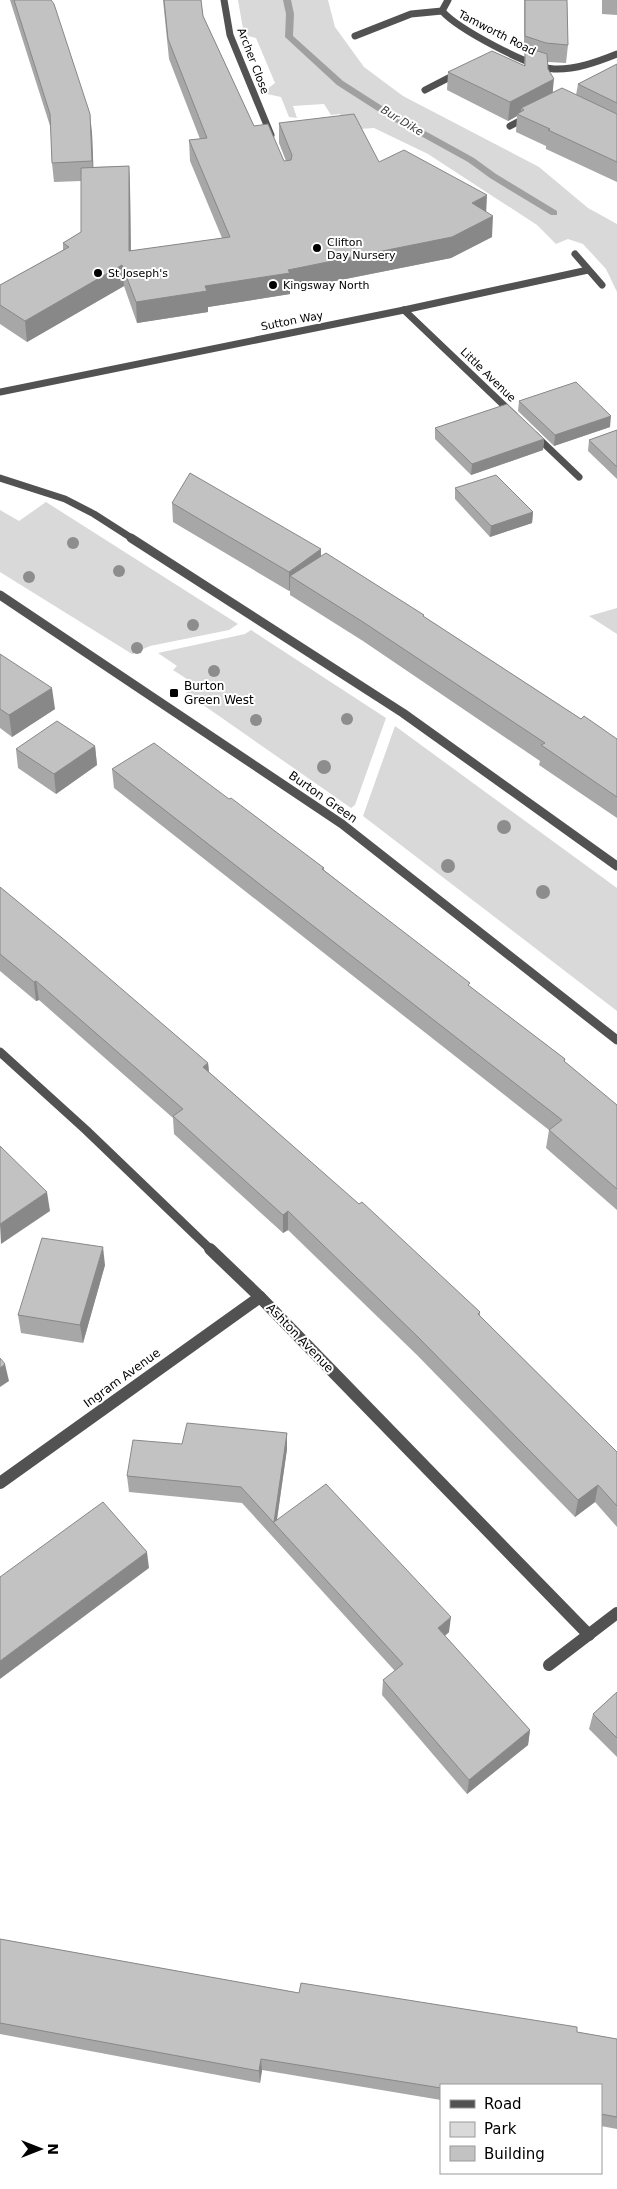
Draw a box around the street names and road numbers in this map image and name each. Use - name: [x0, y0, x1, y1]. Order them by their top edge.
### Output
- street label: Tamworth Road: [455, 7, 538, 58]
- street label: Archer Close: [234, 26, 272, 96]
- street label: Sutton Way: [260, 308, 325, 333]
- street label: Little Avenue: [458, 345, 519, 405]
- street label: Burton Green: [286, 768, 360, 826]
- street label: Ashton Avenue: [264, 1301, 336, 1375]
- street label: Ingram Avenue: [81, 1346, 163, 1410]

